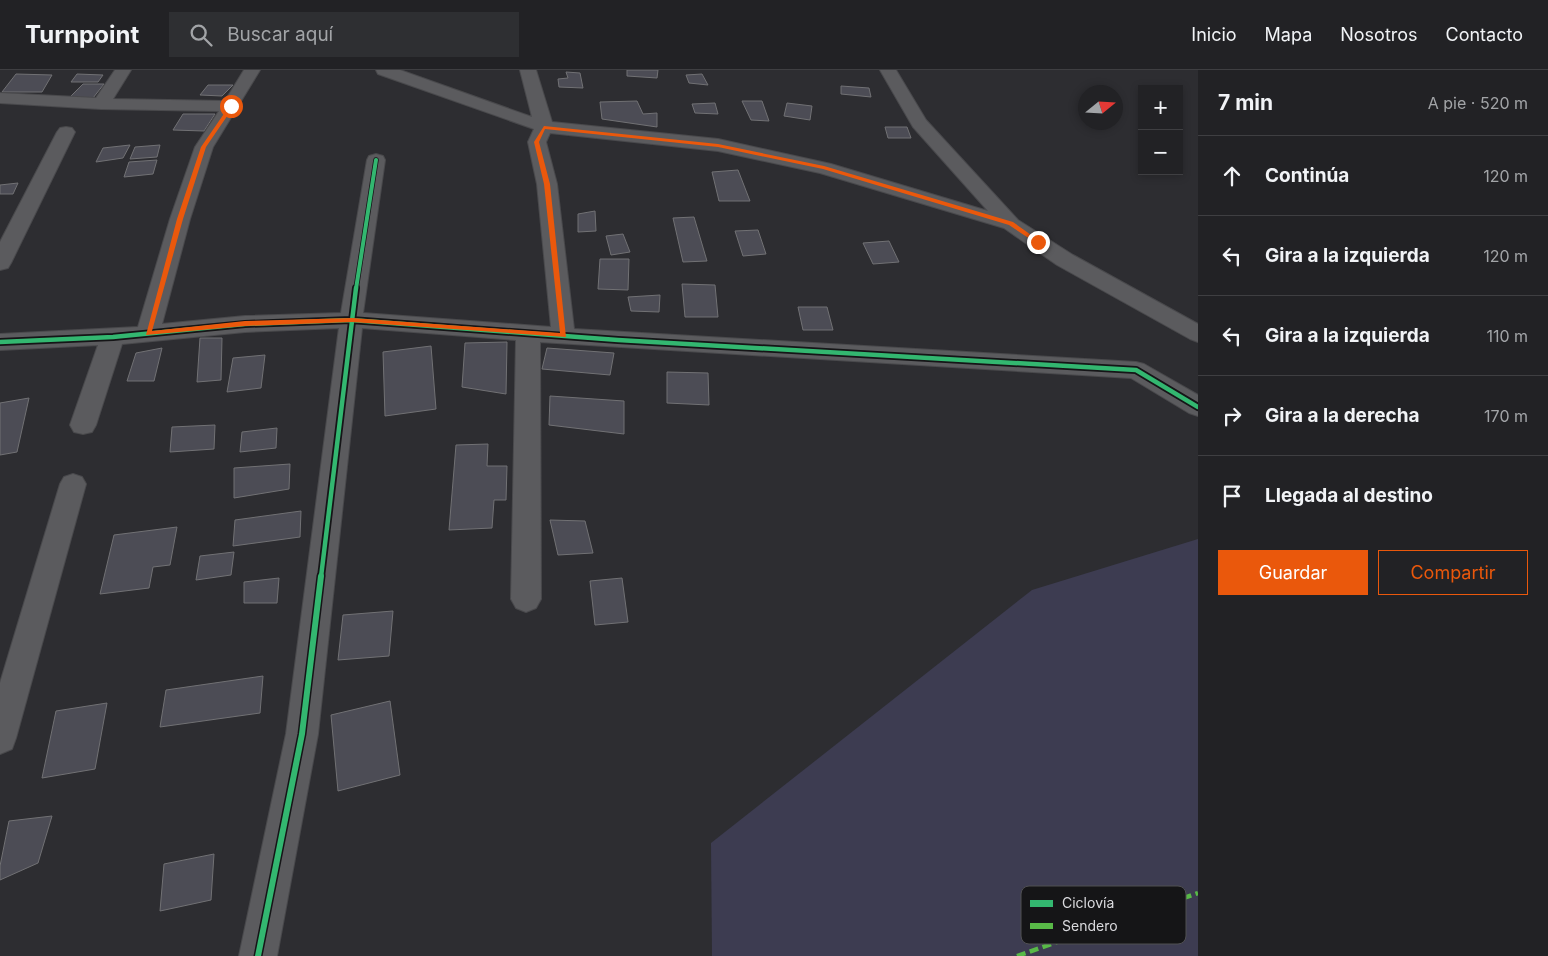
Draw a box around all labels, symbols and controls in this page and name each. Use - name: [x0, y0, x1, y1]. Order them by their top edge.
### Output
- search box: [169, 12, 519, 57]
- text: Turnpoint: [25, 20, 139, 49]
- icon: search: [187, 21, 215, 49]
- text: Buscar aquí: [227, 23, 333, 46]
- text: Inicio: [1191, 24, 1237, 45]
- text: Mapa: [1265, 24, 1312, 45]
- text: Nosotros: [1340, 24, 1418, 45]
- text: Contacto: [1446, 24, 1523, 45]
- north arrow: [1078, 85, 1123, 130]
- map controls: [1138, 85, 1183, 175]
- button: +: [1138, 85, 1183, 130]
- text: 7 min: [1218, 90, 1273, 115]
- text: A pie · 520 m: [1428, 93, 1528, 113]
- route start: [220, 95, 243, 118]
- button: −: [1138, 130, 1183, 175]
- icon: ahead: [1218, 162, 1246, 190]
- text: Continúa: [1265, 164, 1349, 187]
- text: 120 m: [1483, 166, 1528, 186]
- route end: [1027, 231, 1050, 254]
- icon: left: [1218, 242, 1246, 270]
- text: Gira a la izquierda: [1265, 244, 1430, 267]
- text: 120 m: [1483, 246, 1528, 266]
- icon: left: [1218, 322, 1246, 350]
- text: Gira a la izquierda: [1265, 324, 1430, 347]
- text: 110 m: [1486, 326, 1528, 346]
- icon: right: [1218, 402, 1246, 430]
- text: Gira a la derecha: [1265, 404, 1420, 427]
- text: 170 m: [1484, 406, 1528, 426]
- icon: arrive: [1218, 482, 1246, 510]
- text: Llegada al destino: [1265, 484, 1433, 507]
- button: Guardar: [1218, 550, 1368, 595]
- button: Compartir: [1378, 550, 1528, 595]
- legend: [1021, 886, 1186, 944]
- text: Ciclovía: [1062, 894, 1114, 911]
- text: Sendero: [1062, 917, 1118, 934]

